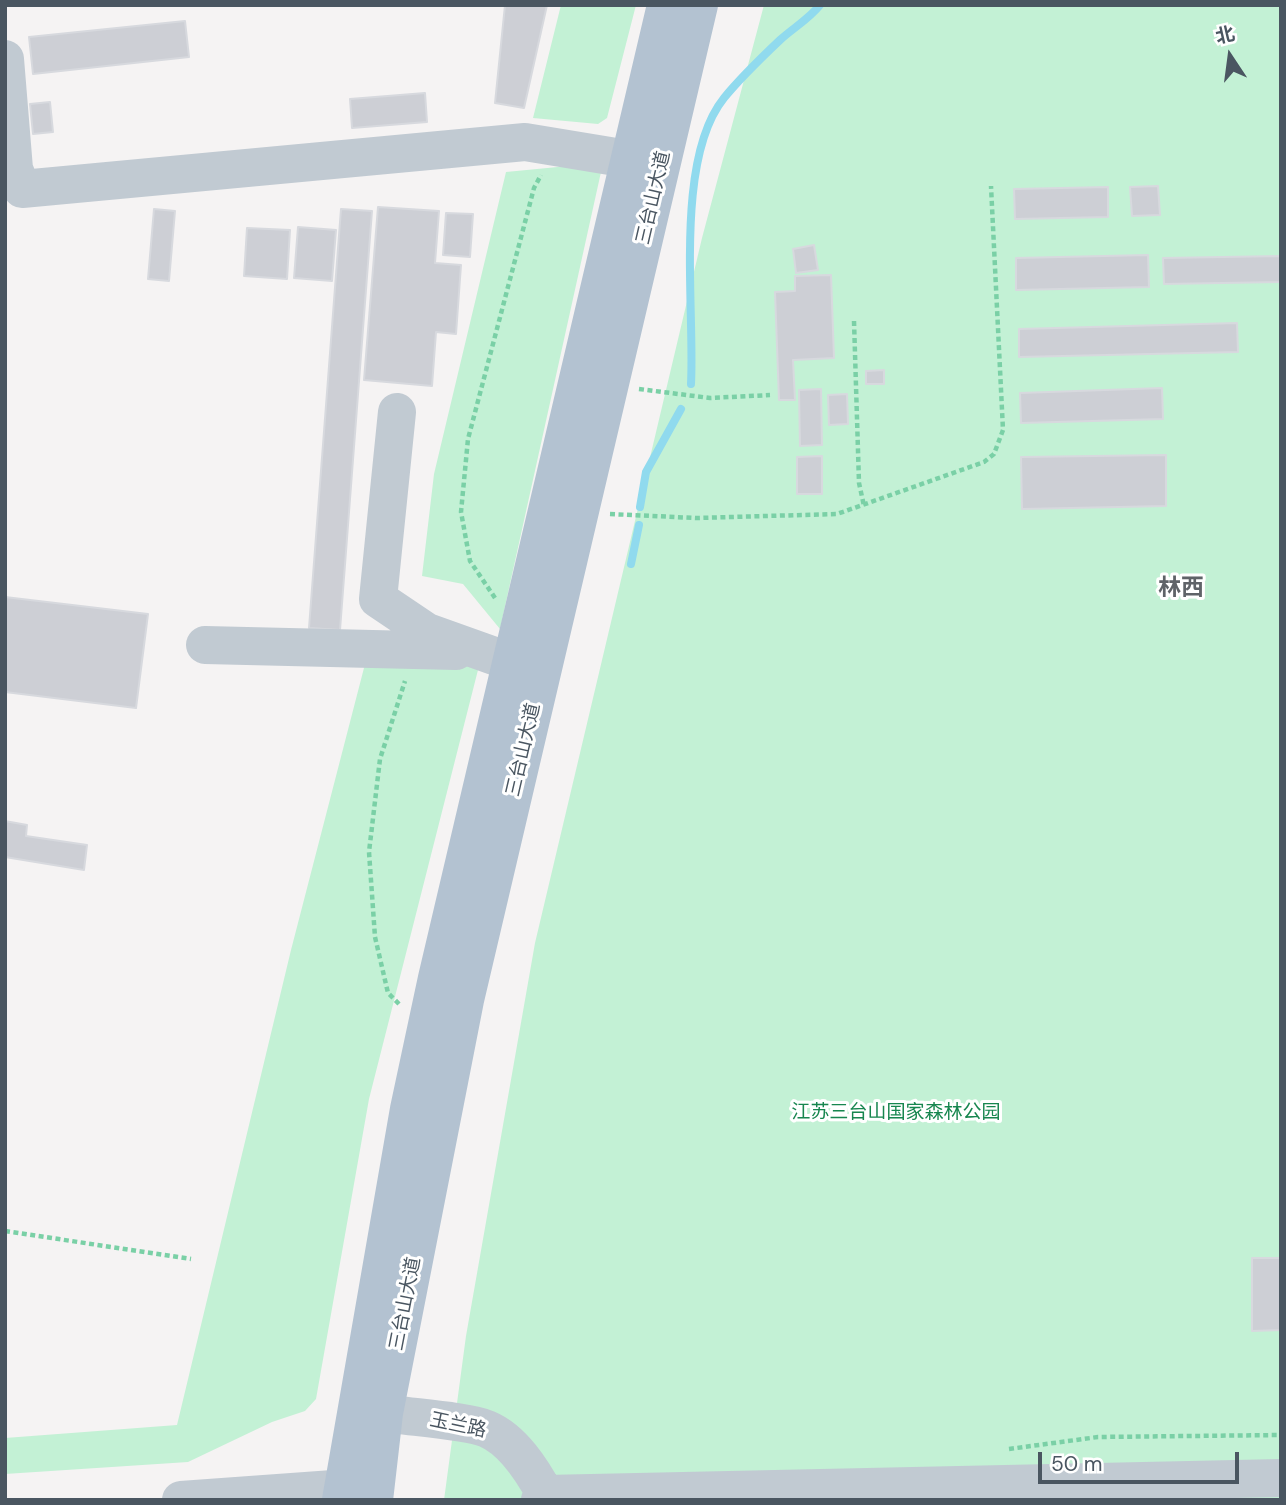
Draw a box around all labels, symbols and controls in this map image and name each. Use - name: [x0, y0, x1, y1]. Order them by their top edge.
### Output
- north arrow: [1195, 21, 1265, 91]
- text: 北: [1213, 21, 1237, 49]
- street label: 三台山大道: [632, 149, 676, 247]
- district label: 林西: [1158, 575, 1204, 603]
- street label: 三台山大道: [502, 701, 546, 799]
- park label: 江苏三台山国家森林公园: [792, 1102, 1000, 1124]
- street label: 三台山大道: [386, 1255, 426, 1353]
- street label: 玉兰路: [428, 1409, 488, 1443]
- scale bar: [1041, 1438, 1242, 1482]
- text: 50 m: [1051, 1450, 1102, 1478]

